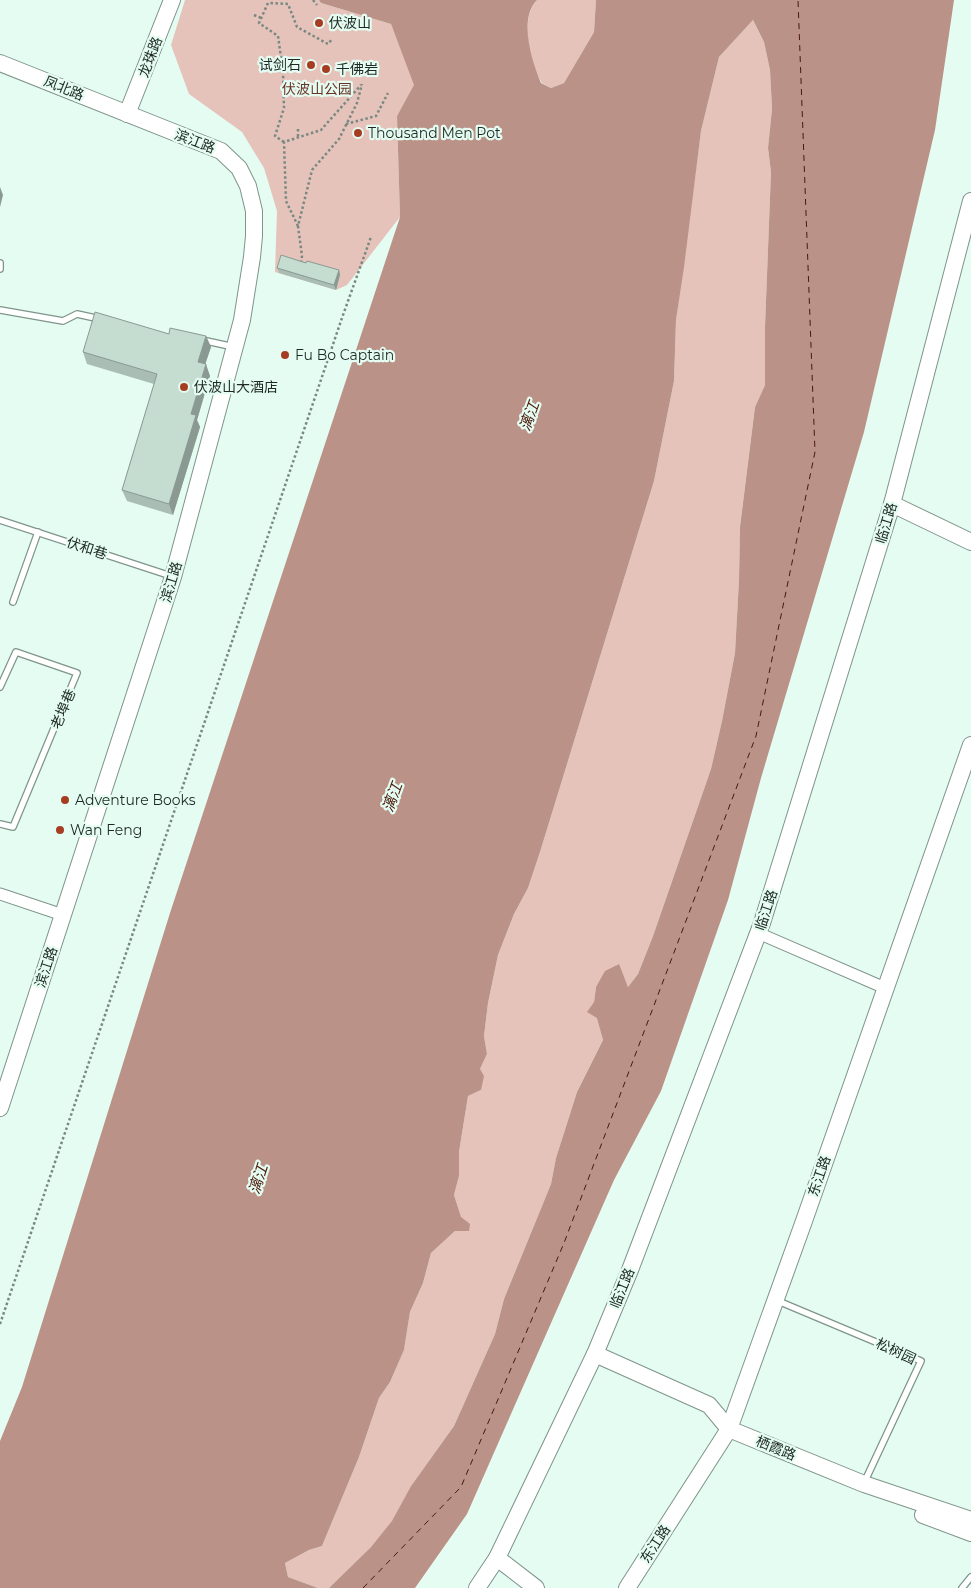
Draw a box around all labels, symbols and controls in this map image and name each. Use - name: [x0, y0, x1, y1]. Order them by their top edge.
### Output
- place label: 伏波山: [329, 14, 371, 32]
- marker: 伏波山: [313, 17, 325, 29]
- street label: 龙珠路: [134, 34, 166, 80]
- place label: 试剑石: [259, 56, 301, 74]
- marker: 试剑石: [305, 59, 317, 71]
- place label: 千佛岩: [336, 60, 378, 78]
- marker: 千佛岩: [320, 63, 332, 75]
- street label: 凤北路: [41, 72, 87, 104]
- park label: 伏波山公园: [282, 80, 352, 98]
- place label: Thousand Men Pot: [368, 124, 501, 142]
- street label: 滨江路: [172, 125, 218, 157]
- marker: Thousand Men Pot: [352, 127, 364, 139]
- place label: Fu Bo Captain: [295, 346, 394, 364]
- marker: Fu Bo Captain: [279, 349, 291, 361]
- place label: 伏波山大酒店: [194, 378, 278, 396]
- marker: 伏波山大酒店: [178, 381, 190, 393]
- water label: 漓江: [515, 397, 544, 433]
- street label: 临江路: [871, 500, 901, 546]
- street label: 伏和巷: [64, 533, 110, 563]
- street label: 滨江路: [156, 559, 186, 605]
- street label: 老埠巷: [47, 686, 79, 732]
- water label: 漓江: [378, 778, 407, 814]
- place label: Adventure Books: [75, 791, 196, 809]
- marker: Adventure Books: [59, 794, 71, 806]
- place label: Wan Feng: [70, 821, 142, 839]
- marker: Wan Feng: [54, 824, 66, 836]
- street label: 临江路: [751, 887, 781, 933]
- street label: 滨江路: [31, 944, 61, 990]
- street label: 东江路: [804, 1153, 834, 1199]
- water label: 漓江: [244, 1160, 272, 1196]
- street label: 临江路: [606, 1265, 638, 1311]
- street label: 松树园: [873, 1334, 919, 1368]
- street label: 栖霞路: [753, 1432, 799, 1464]
- street label: 东江路: [636, 1521, 674, 1567]

